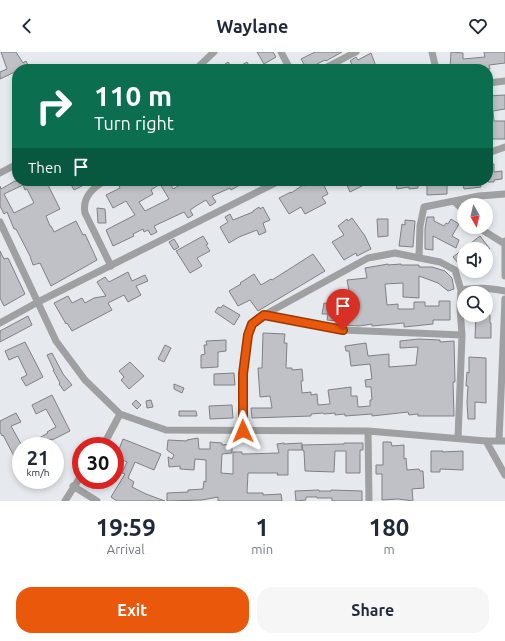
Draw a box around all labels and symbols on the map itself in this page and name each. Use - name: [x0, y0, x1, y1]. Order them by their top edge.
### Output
- north arrow: [457, 198, 493, 234]
- pin: [326, 289, 360, 330]
- position arrow: [222, 410, 264, 452]
- speed limit sign: 30: [72, 437, 124, 489]

